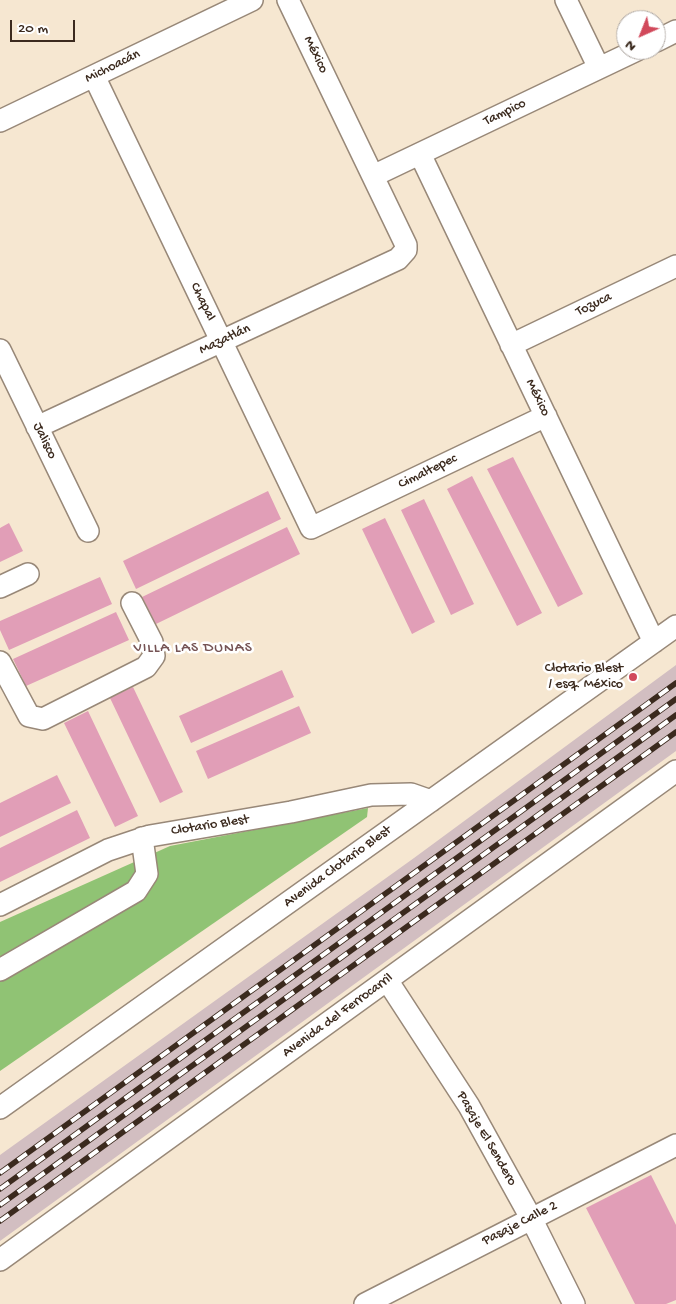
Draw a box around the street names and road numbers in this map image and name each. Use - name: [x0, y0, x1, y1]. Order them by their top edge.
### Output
- street label: México: [299, 34, 331, 76]
- street label: Michoacán: [83, 46, 143, 88]
- street label: Tampico: [481, 96, 529, 130]
- street label: Chapal: [186, 280, 218, 324]
- street label: Tozuca: [573, 289, 615, 321]
- street label: Mazatlán: [197, 321, 253, 359]
- street label: México: [521, 377, 553, 419]
- street label: Jalisco: [28, 420, 60, 462]
- street label: Cimaltepec: [396, 451, 460, 493]
- street label: Clotario Blest: [170, 812, 250, 840]
- street label: Avenida Clotario Blest: [281, 822, 395, 912]
- street label: Avenida del Ferrocarril: [279, 970, 397, 1062]
- street label: Pasaje El Sendero: [452, 1089, 520, 1189]
- street label: Pasaje Calle 2: [480, 1198, 560, 1250]

